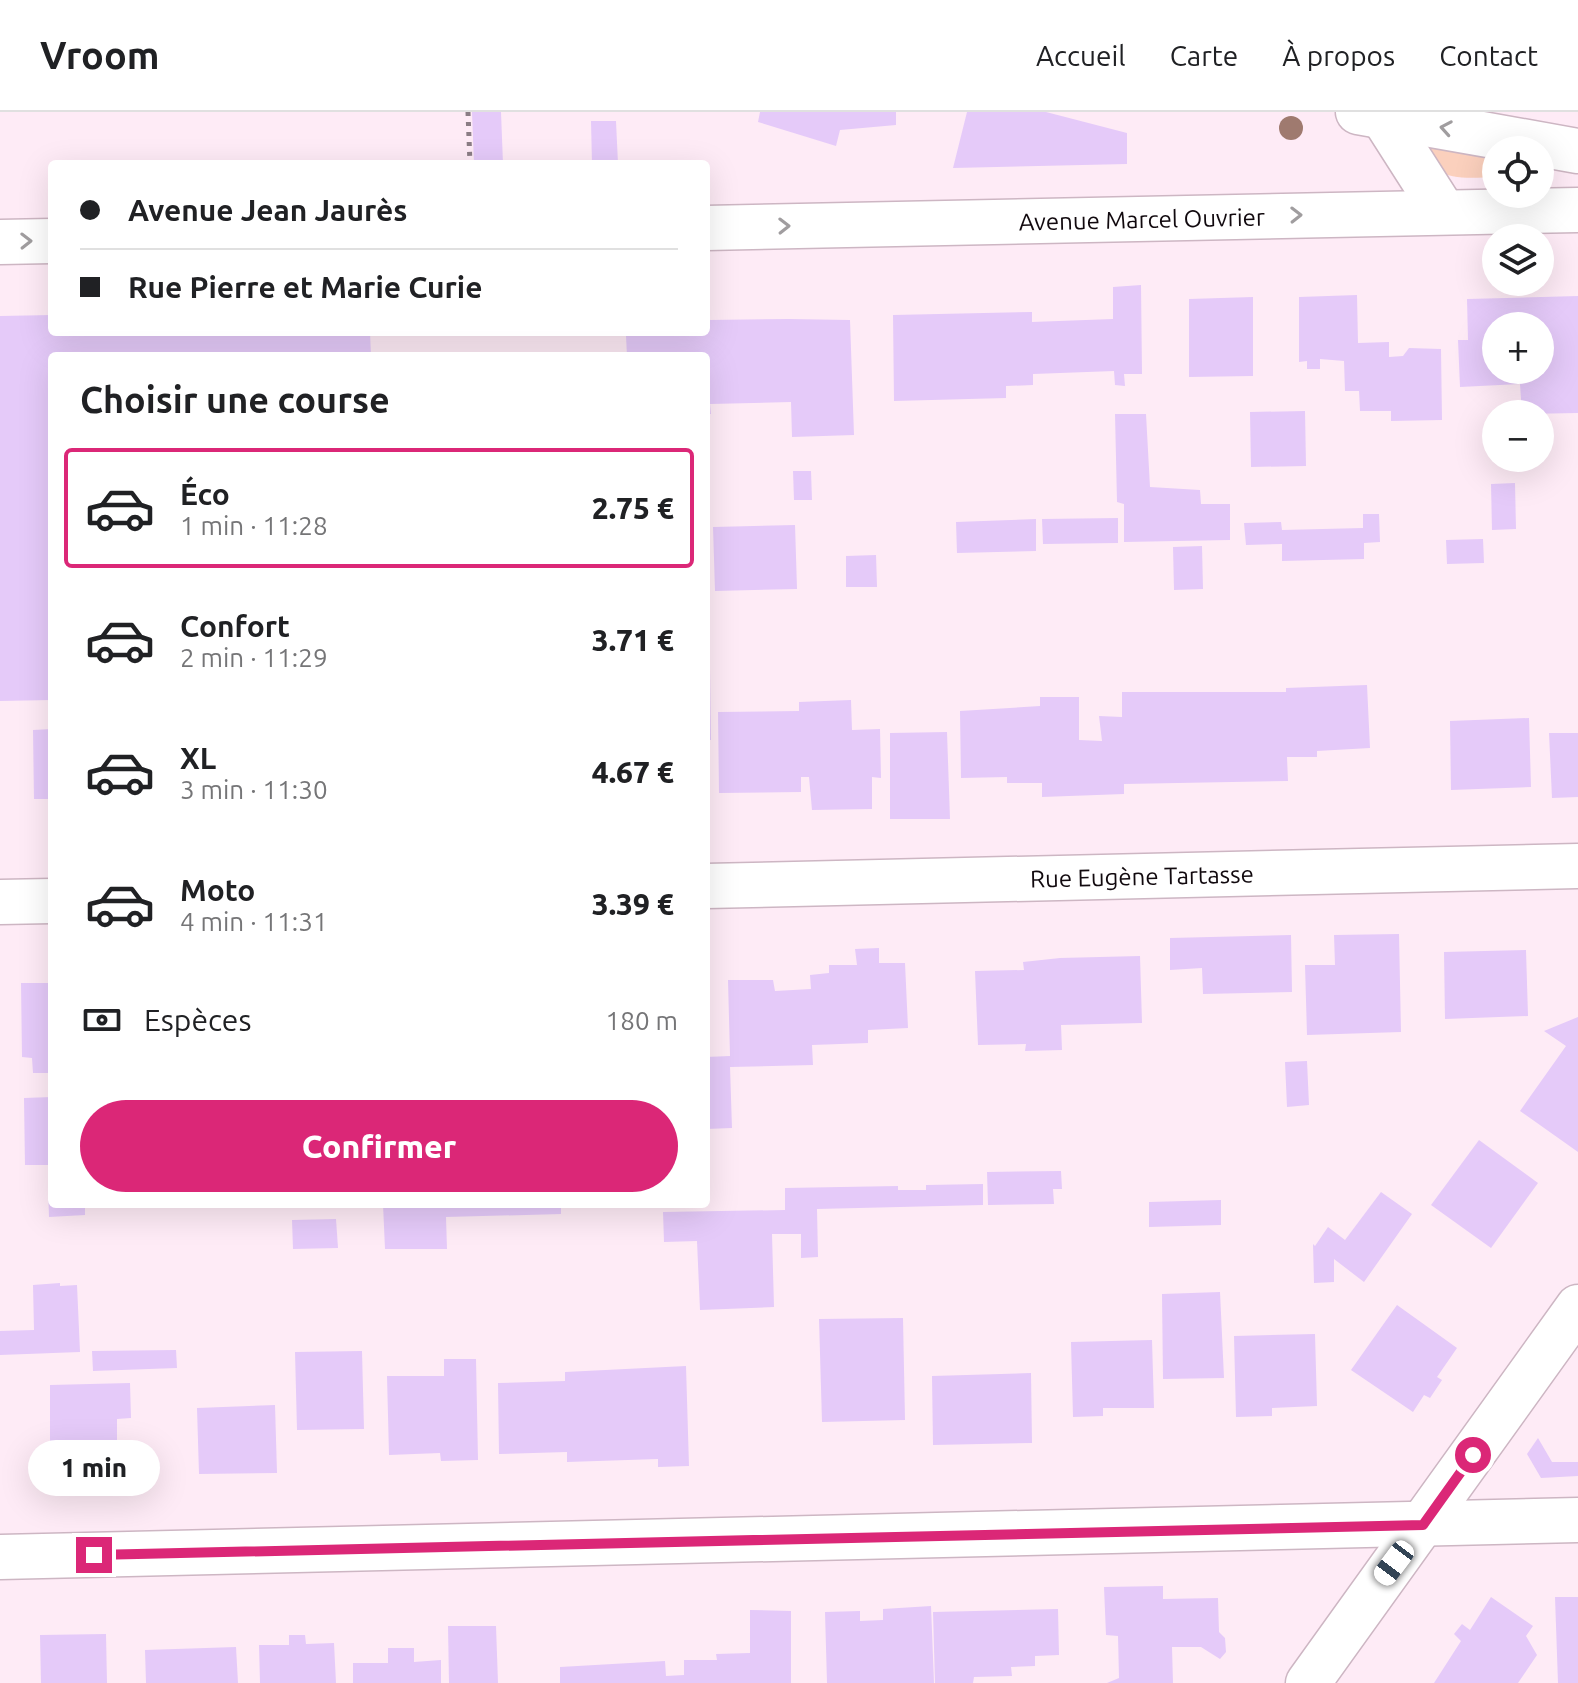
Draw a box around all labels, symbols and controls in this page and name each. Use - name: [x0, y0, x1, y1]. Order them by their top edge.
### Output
- text: Vroom: [40, 34, 160, 76]
- text: Accueil: [1036, 40, 1126, 71]
- text: Carte: [1170, 40, 1238, 71]
- text: À propos: [1282, 40, 1395, 71]
- text: Contact: [1439, 40, 1538, 71]
- one-way arrow: [1439, 121, 1453, 138]
- map controls: [1482, 136, 1554, 472]
- button: locate: [1482, 136, 1554, 208]
- text: Avenue Jean Jaurès: [128, 193, 408, 227]
- street label: Avenue Marcel Ouvrier: [1019, 203, 1265, 235]
- one-way arrow: [1290, 206, 1303, 223]
- one-way arrow: [778, 217, 791, 235]
- button: layers: [1482, 224, 1554, 296]
- one-way arrow: [20, 233, 33, 250]
- text: Rue Pierre et Marie Curie: [128, 270, 483, 304]
- button: +: [1482, 312, 1554, 384]
- text: Choisir une course: [80, 379, 390, 420]
- button: −: [1482, 400, 1554, 472]
- icon: car: [84, 472, 156, 544]
- text: Éco: [180, 477, 230, 511]
- text: 2.75 €: [592, 491, 674, 525]
- text: 1 min · 11:28: [180, 511, 328, 540]
- icon: car: [84, 604, 156, 676]
- text: Confort: [180, 609, 290, 643]
- text: 3.71 €: [592, 623, 674, 657]
- text: 2 min · 11:29: [180, 643, 328, 672]
- icon: car: [84, 736, 156, 808]
- text: XL: [180, 741, 216, 775]
- text: 4.67 €: [592, 755, 674, 789]
- text: 3 min · 11:30: [180, 775, 328, 804]
- street label: Rue Eugène Tartasse: [1030, 860, 1254, 892]
- icon: car: [84, 868, 156, 940]
- text: Moto: [180, 873, 255, 907]
- text: 3.39 €: [592, 887, 674, 921]
- text: 4 min · 11:31: [180, 907, 328, 936]
- icon: cash: [80, 998, 124, 1042]
- text: Espèces: [144, 1003, 251, 1037]
- text: 180 m: [606, 1006, 678, 1035]
- button: Confirmer: [80, 1100, 678, 1192]
- route start: [1455, 1437, 1491, 1473]
- callout: 1 min: [28, 1439, 160, 1495]
- text: 1 min: [61, 1453, 127, 1482]
- route end: [76, 1537, 112, 1573]
- car: [1370, 1537, 1418, 1589]

